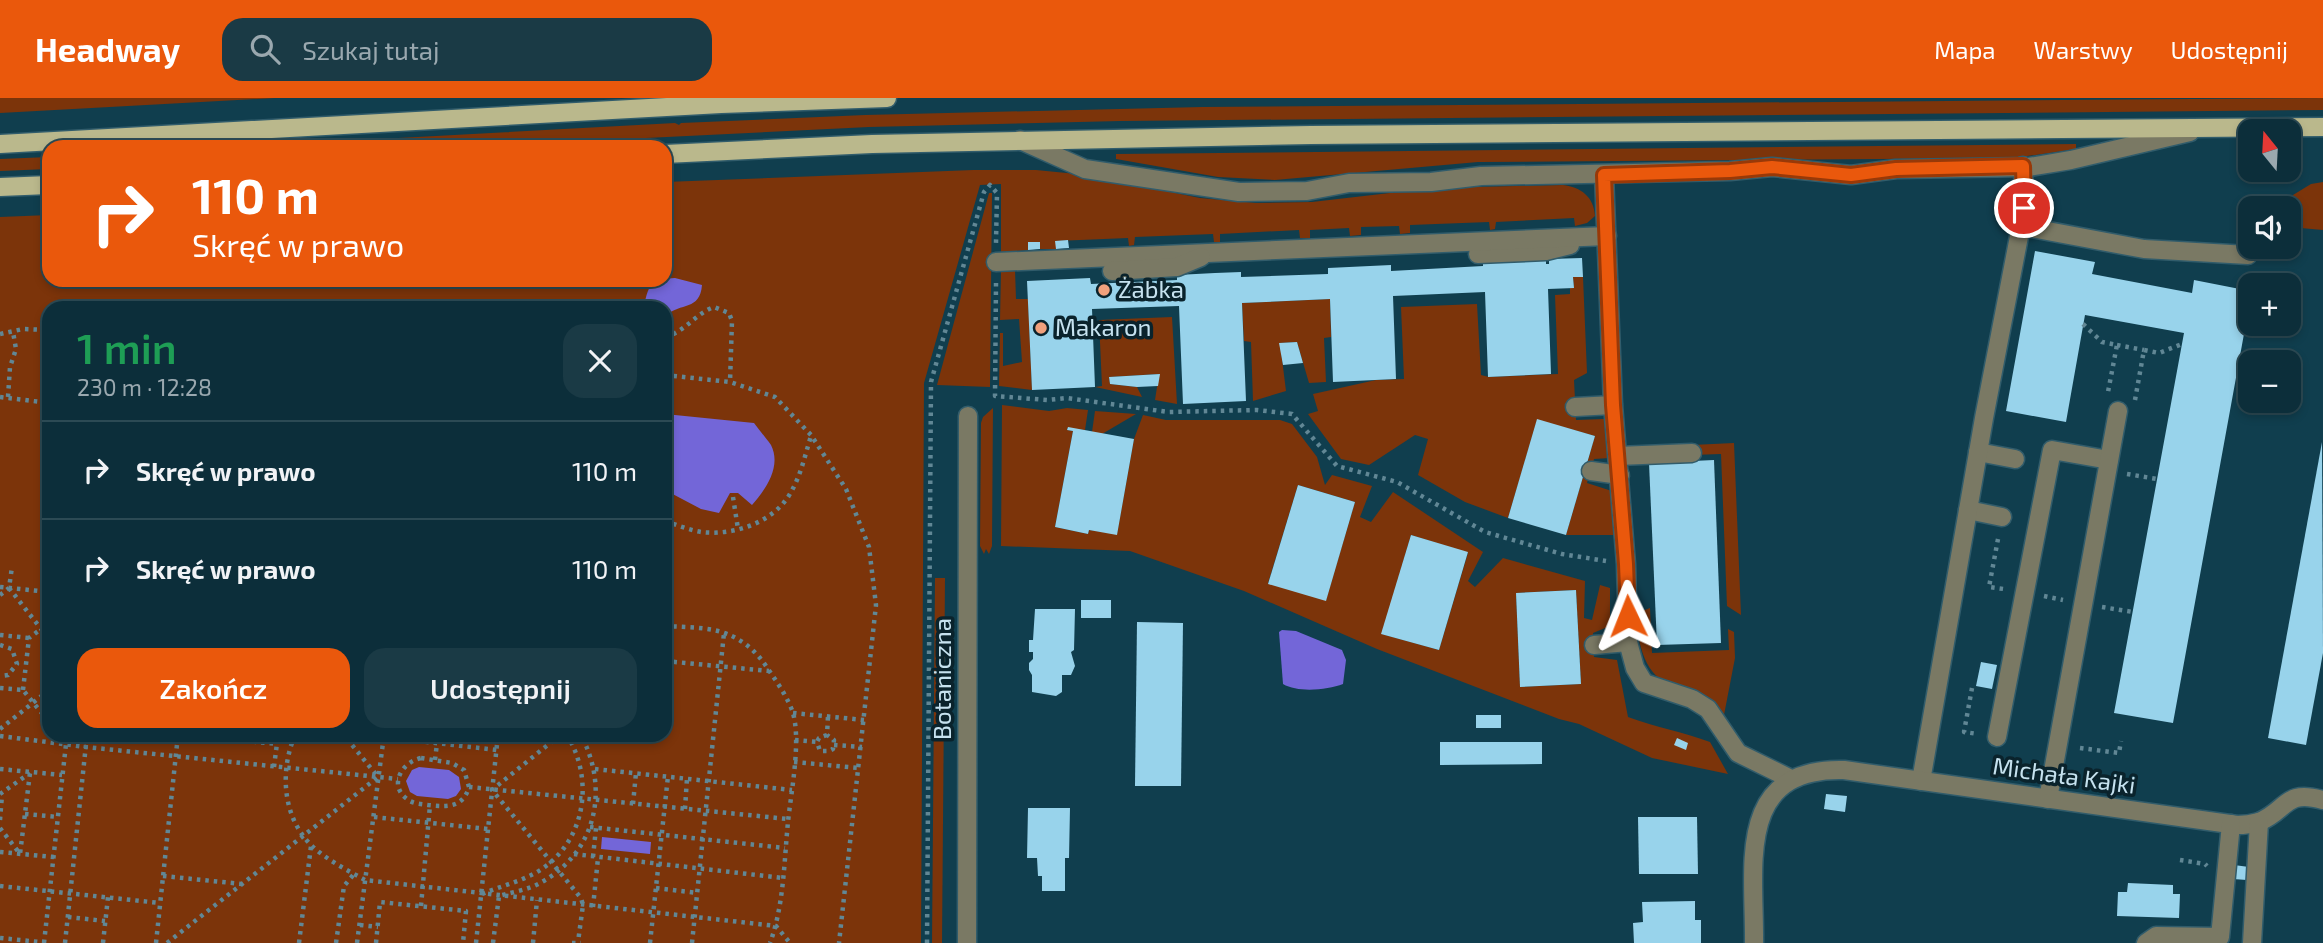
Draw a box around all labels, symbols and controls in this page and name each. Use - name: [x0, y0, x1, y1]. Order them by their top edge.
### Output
- search box: [222, 18, 712, 81]
- text: Headway: [35, 29, 180, 69]
- icon: search: [246, 30, 284, 68]
- text: Szukaj tutaj: [302, 34, 440, 65]
- text: Mapa: [1934, 35, 1996, 64]
- text: Warstwy: [2034, 35, 2133, 64]
- text: Udostępnij: [2171, 35, 2288, 64]
- north arrow: [2238, 119, 2301, 182]
- map controls: [2238, 119, 2301, 413]
- text: 110 m: [192, 165, 319, 224]
- icon: right: [77, 168, 168, 259]
- pin: [1994, 178, 2054, 238]
- icon: arrive: [2005, 189, 2043, 227]
- button: sound: [2238, 196, 2301, 259]
- text: Skręć w prawo: [192, 225, 404, 263]
- button: +: [2238, 273, 2301, 336]
- place label: Żabka: [1118, 274, 1184, 303]
- marker: Żabka: [1096, 282, 1112, 298]
- place label: Makaron: [1055, 312, 1152, 341]
- marker: Makaron: [1033, 320, 1049, 336]
- text: 1 min: [77, 322, 177, 372]
- button: close: [563, 324, 637, 398]
- button: −: [2238, 350, 2301, 413]
- text: 230 m · 12:28: [77, 373, 212, 401]
- icon: right: [77, 451, 115, 489]
- text: Skręć w prawo: [136, 455, 316, 486]
- text: 110 m: [572, 455, 637, 486]
- icon: right: [77, 549, 115, 587]
- text: Skręć w prawo: [136, 553, 316, 584]
- text: 110 m: [572, 553, 637, 584]
- position arrow: [1591, 579, 1665, 653]
- street label: Botaniczna: [927, 618, 956, 740]
- button: Zakończ: [77, 648, 350, 728]
- button: Udostępnij: [364, 648, 637, 728]
- street label: Michała Kajki: [1991, 750, 2137, 799]

